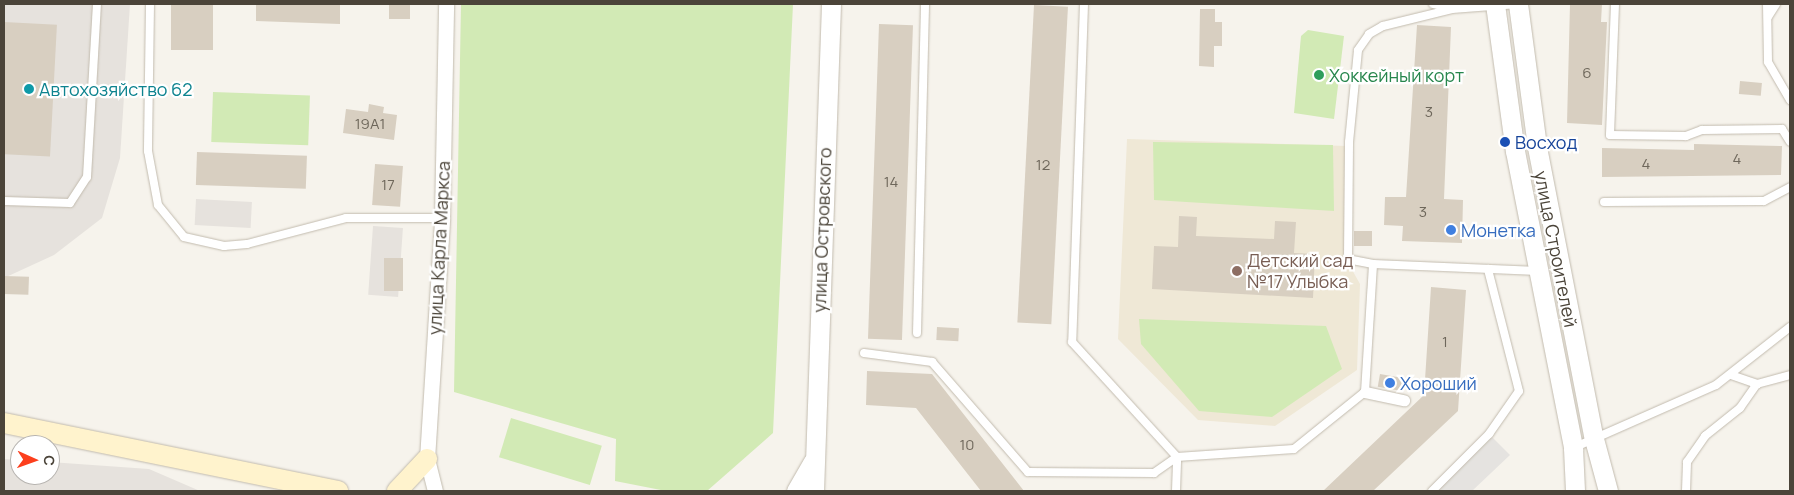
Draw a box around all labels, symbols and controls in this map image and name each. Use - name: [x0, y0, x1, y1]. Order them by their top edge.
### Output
- place label: Хоккейный корт: [1329, 64, 1464, 86]
- house number: 6: [1582, 64, 1592, 82]
- marker: Хоккейный корт: [1313, 69, 1325, 81]
- place label: Автохозяйство 62: [39, 78, 192, 100]
- marker: Автохозяйство 62: [23, 83, 35, 95]
- house number: 3: [1425, 103, 1433, 121]
- house number: 19А1: [355, 115, 385, 133]
- place label: Восход: [1515, 131, 1577, 153]
- marker: Восход: [1499, 136, 1511, 148]
- street label: улица Островского: [808, 147, 836, 313]
- house number: 4: [1733, 150, 1741, 168]
- house number: 4: [1642, 155, 1650, 173]
- house number: 12: [1036, 156, 1050, 174]
- street label: улица Карла Маркса: [424, 160, 454, 336]
- street label: улица Строителей: [1530, 169, 1582, 329]
- house number: 14: [884, 173, 898, 191]
- house number: 17: [381, 176, 395, 194]
- house number: 3: [1419, 203, 1427, 221]
- place label: Монетка: [1461, 219, 1536, 241]
- marker: Монетка: [1445, 224, 1457, 236]
- place label: Детский сад №17 Улыбка: [1247, 250, 1353, 292]
- marker: Детский сад №17 Улыбка: [1231, 265, 1243, 277]
- house number: 1: [1442, 333, 1448, 351]
- place label: Хороший: [1400, 372, 1477, 394]
- marker: Хороший: [1384, 377, 1396, 389]
- north arrow: [10, 435, 60, 485]
- house number: 10: [960, 436, 974, 454]
- text: С: [40, 455, 59, 466]

